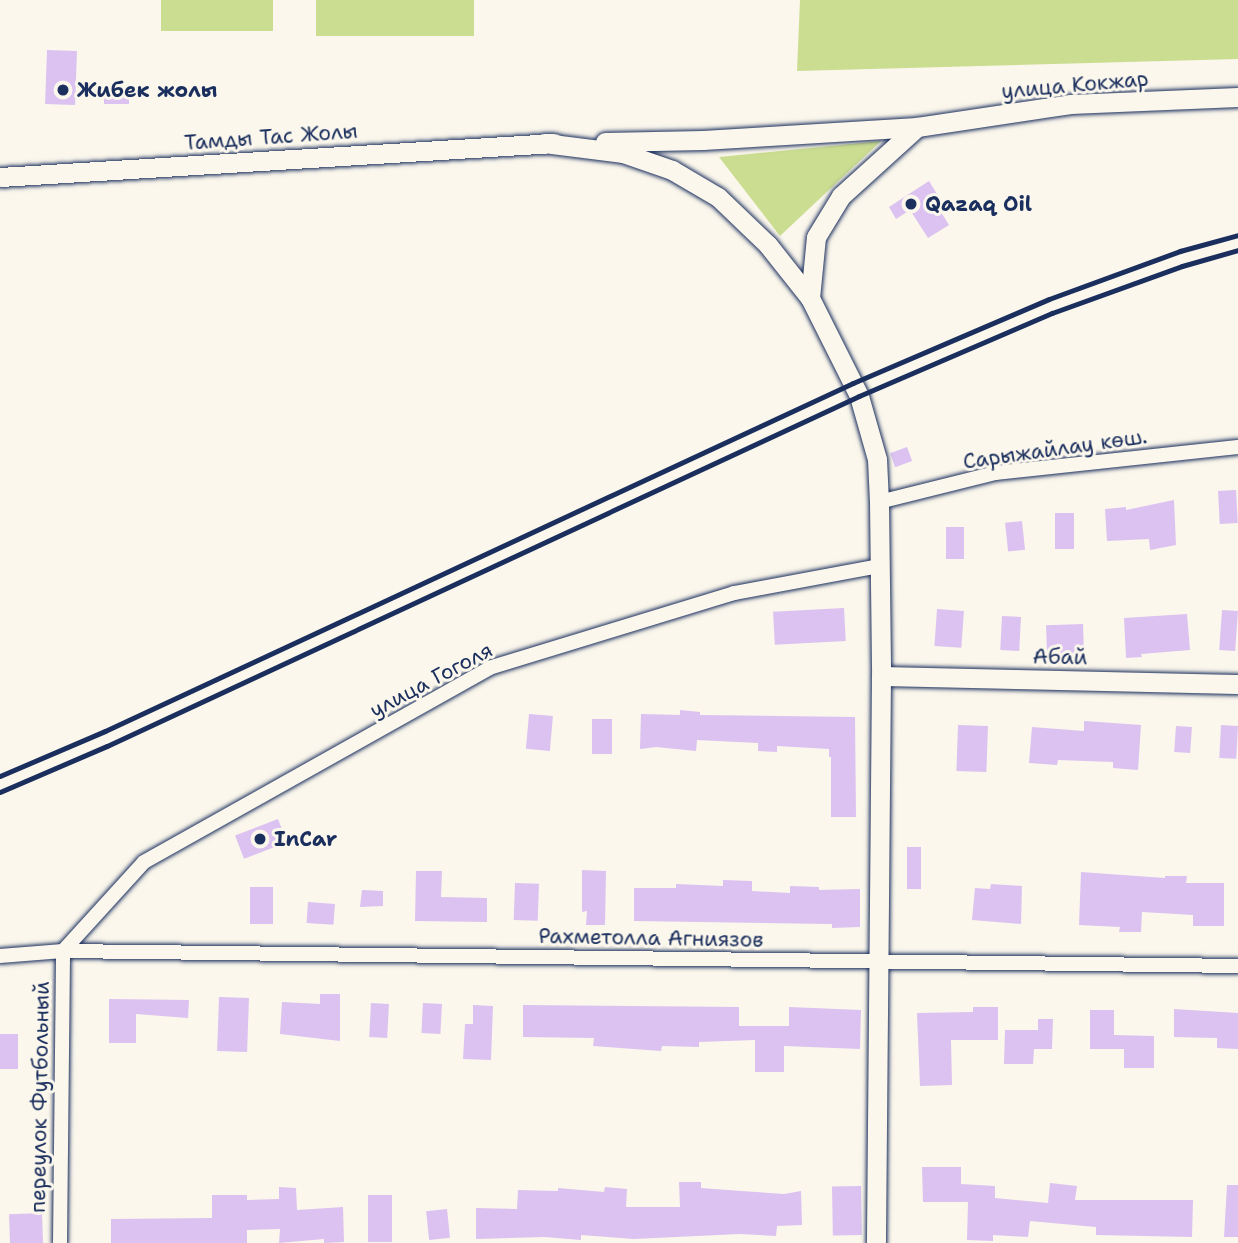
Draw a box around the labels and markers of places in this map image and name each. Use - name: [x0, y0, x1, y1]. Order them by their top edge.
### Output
- place label: Жибек жолы: [77, 77, 217, 103]
- marker: Жибек жолы: [55, 82, 71, 98]
- place label: Qazaq Oil: [925, 191, 1032, 217]
- marker: Qazaq Oil: [903, 196, 919, 212]
- place label: InCar: [274, 826, 337, 852]
- marker: InCar: [252, 831, 268, 847]

